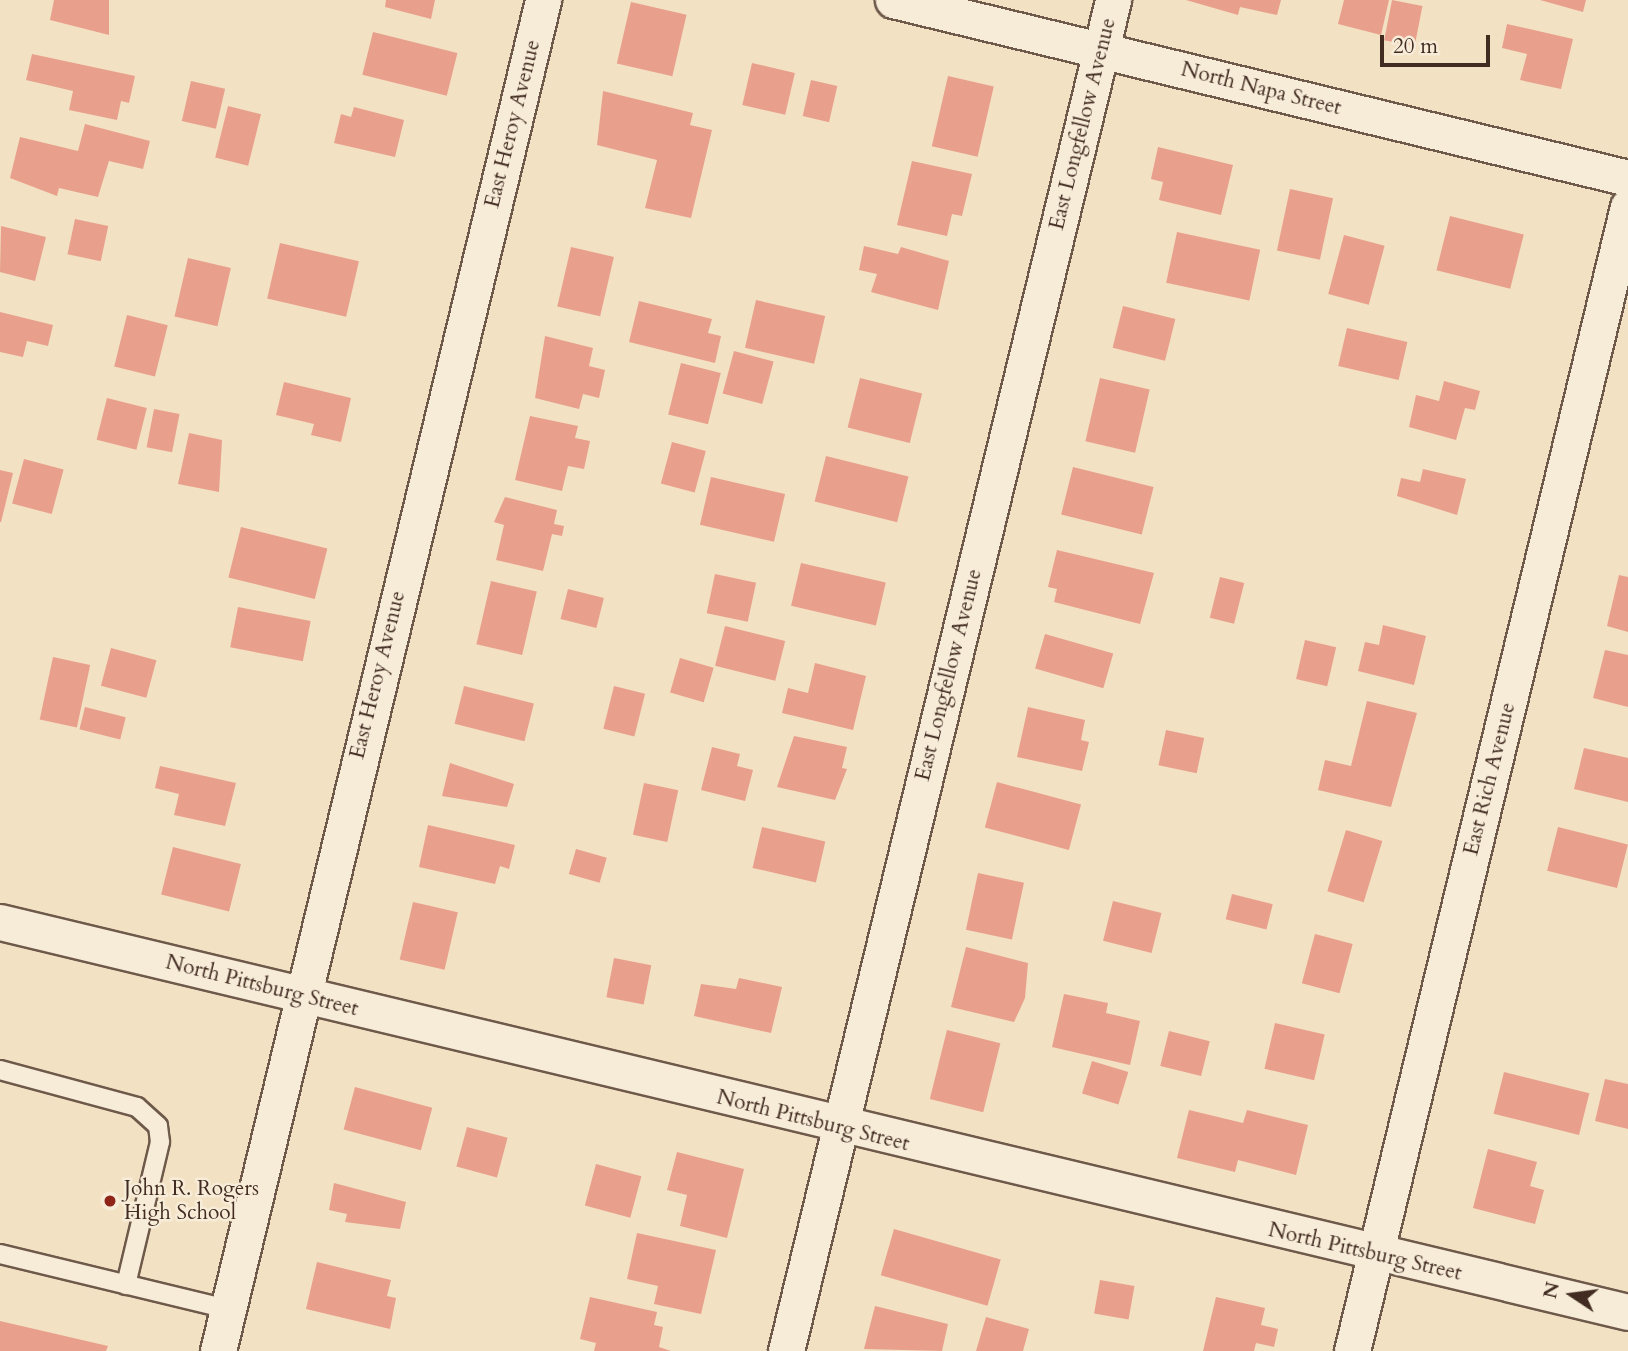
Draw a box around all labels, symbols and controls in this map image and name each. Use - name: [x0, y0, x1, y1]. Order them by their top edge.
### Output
- street label: East Longfellow Avenue: [1044, 15, 1122, 233]
- scale bar: [1383, 21, 1493, 65]
- text: 20 m: [1393, 32, 1438, 61]
- street label: East Heroy Avenue: [480, 37, 546, 211]
- street label: North Napa Street: [1178, 57, 1344, 121]
- street label: East Longfellow Avenue: [910, 566, 988, 784]
- street label: East Heroy Avenue: [345, 588, 411, 762]
- street label: East Rich Avenue: [1459, 700, 1521, 858]
- street label: North Pittsburg Street: [163, 950, 361, 1022]
- street label: North Pittsburg Street: [714, 1085, 912, 1157]
- place label: John R. Rogers High School: [124, 1176, 259, 1226]
- marker: John R. Rogers High School: [102, 1193, 118, 1209]
- street label: North Pittsburg Street: [1266, 1217, 1464, 1287]
- north arrow: [1537, 1260, 1607, 1330]
- text: N: [1537, 1279, 1566, 1301]

